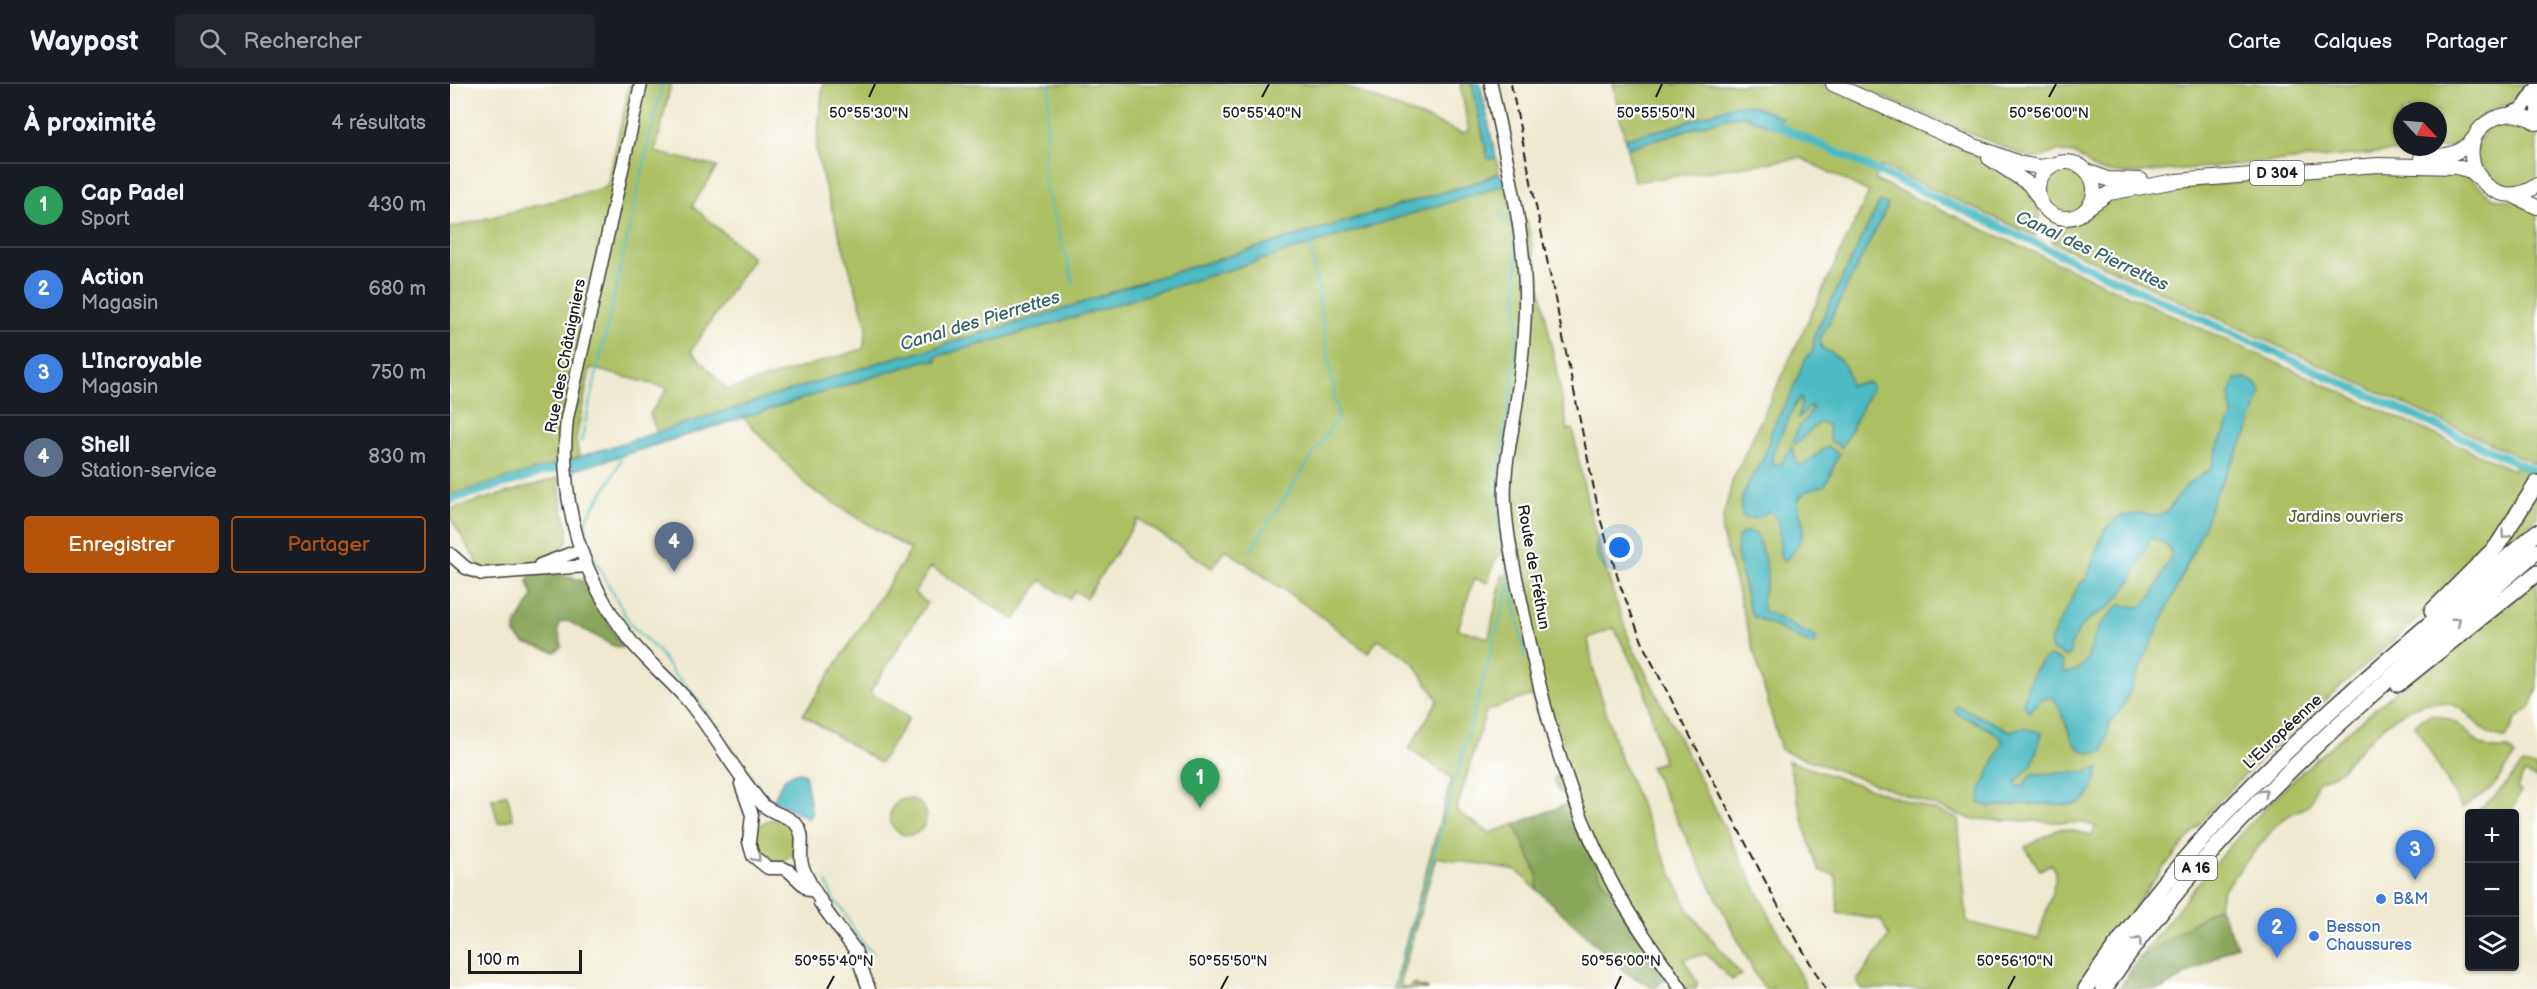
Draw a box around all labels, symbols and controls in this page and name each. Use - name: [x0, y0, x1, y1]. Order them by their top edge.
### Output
- search box: [175, 14, 595, 68]
- text: Waypost: [30, 25, 139, 58]
- icon: search: [196, 25, 229, 58]
- text: Rechercher: [244, 28, 361, 55]
- text: Carte: [2228, 29, 2281, 54]
- text: Calques: [2314, 29, 2392, 54]
- text: Partager: [2425, 29, 2507, 54]
- north arrow: [2393, 102, 2447, 156]
- text: 50°55'30"N: [829, 104, 909, 123]
- text: 50°55'40"N: [1222, 104, 1302, 123]
- text: 50°55'50"N: [1616, 104, 1696, 123]
- text: 50°56'00"N: [2009, 104, 2089, 123]
- text: À proximité: [24, 108, 156, 139]
- text: 4 résultats: [331, 111, 426, 135]
- road number: D 304: [2250, 161, 2304, 185]
- text: Cap Padel: [81, 180, 184, 207]
- text: 1: [39, 193, 48, 217]
- text: 430 m: [368, 193, 426, 217]
- water label: Canal des Pierrettes: [2012, 206, 2172, 296]
- text: Sport: [81, 207, 130, 231]
- text: Action: [81, 264, 144, 291]
- text: 2: [38, 277, 49, 301]
- text: 680 m: [368, 277, 426, 301]
- street label: Rue des Châtaigniers: [542, 277, 590, 435]
- water label: Canal des Pierrettes: [898, 287, 1063, 355]
- text: Magasin: [81, 291, 158, 315]
- text: L'Incroyable: [81, 348, 202, 375]
- text: 3: [38, 361, 49, 385]
- text: 750 m: [371, 361, 426, 385]
- text: Magasin: [81, 375, 158, 399]
- text: Shell: [81, 432, 130, 459]
- text: 4: [38, 445, 49, 469]
- text: 830 m: [368, 445, 426, 469]
- text: Station-service: [81, 459, 217, 483]
- street label: Route de Fréthun: [1513, 503, 1553, 631]
- park label: Jardins ouvriers: [2289, 508, 2404, 527]
- button: Enregistrer: [24, 516, 219, 573]
- button: Partager: [231, 516, 426, 573]
- pin: 4: [654, 522, 694, 572]
- one-way arrow: [2501, 528, 2512, 539]
- your location: [1605, 533, 1634, 562]
- one-way arrow: [2450, 617, 2461, 628]
- street label: L'Européenne: [2240, 690, 2327, 773]
- pin: 1: [1180, 758, 1220, 808]
- one-way arrow: [2257, 790, 2268, 801]
- map controls: [2465, 809, 2519, 971]
- button: +: [2465, 809, 2519, 863]
- pin: 3: [2396, 830, 2434, 880]
- one-way arrow: [749, 851, 760, 862]
- road number: A 16: [2175, 856, 2217, 880]
- button: −: [2465, 863, 2519, 917]
- place label: B&M: [2393, 890, 2428, 909]
- marker: B&M: [2374, 892, 2388, 906]
- pin: 2: [2258, 908, 2296, 958]
- button: layers: [2465, 917, 2519, 971]
- place label: Besson Chaussures: [2326, 918, 2412, 955]
- marker: Besson Chaussures: [2307, 929, 2321, 943]
- one-way arrow: [2130, 937, 2141, 948]
- scale bar: [468, 947, 582, 974]
- text: 100 m: [477, 951, 520, 970]
- text: 50°55'40"N: [794, 952, 874, 971]
- text: 50°55'50"N: [1188, 952, 1268, 971]
- text: 50°56'00"N: [1581, 952, 1661, 971]
- text: 50°56'10"N: [1977, 952, 2053, 971]

